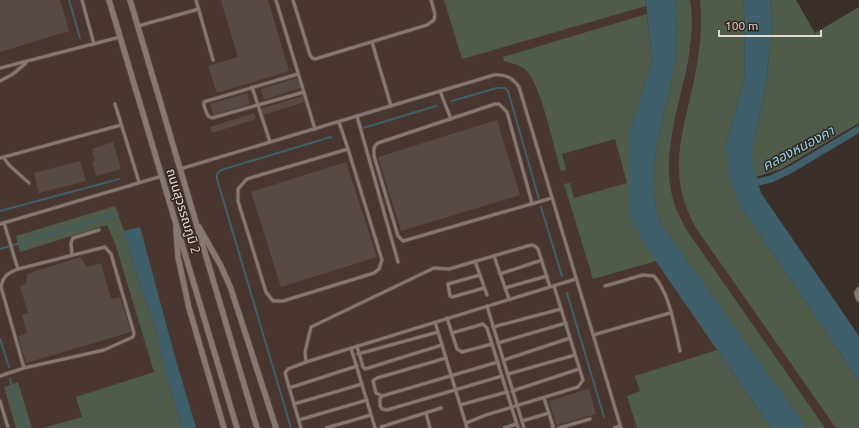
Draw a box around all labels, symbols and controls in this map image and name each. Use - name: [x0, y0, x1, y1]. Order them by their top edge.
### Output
- scale bar: [719, 12, 821, 38]
- text: 100 m: [725, 19, 758, 32]
- water label: คลองหนองคา: [759, 122, 838, 174]
- street label: ถนนสุวรรณภูมิ 2: [163, 167, 204, 256]

